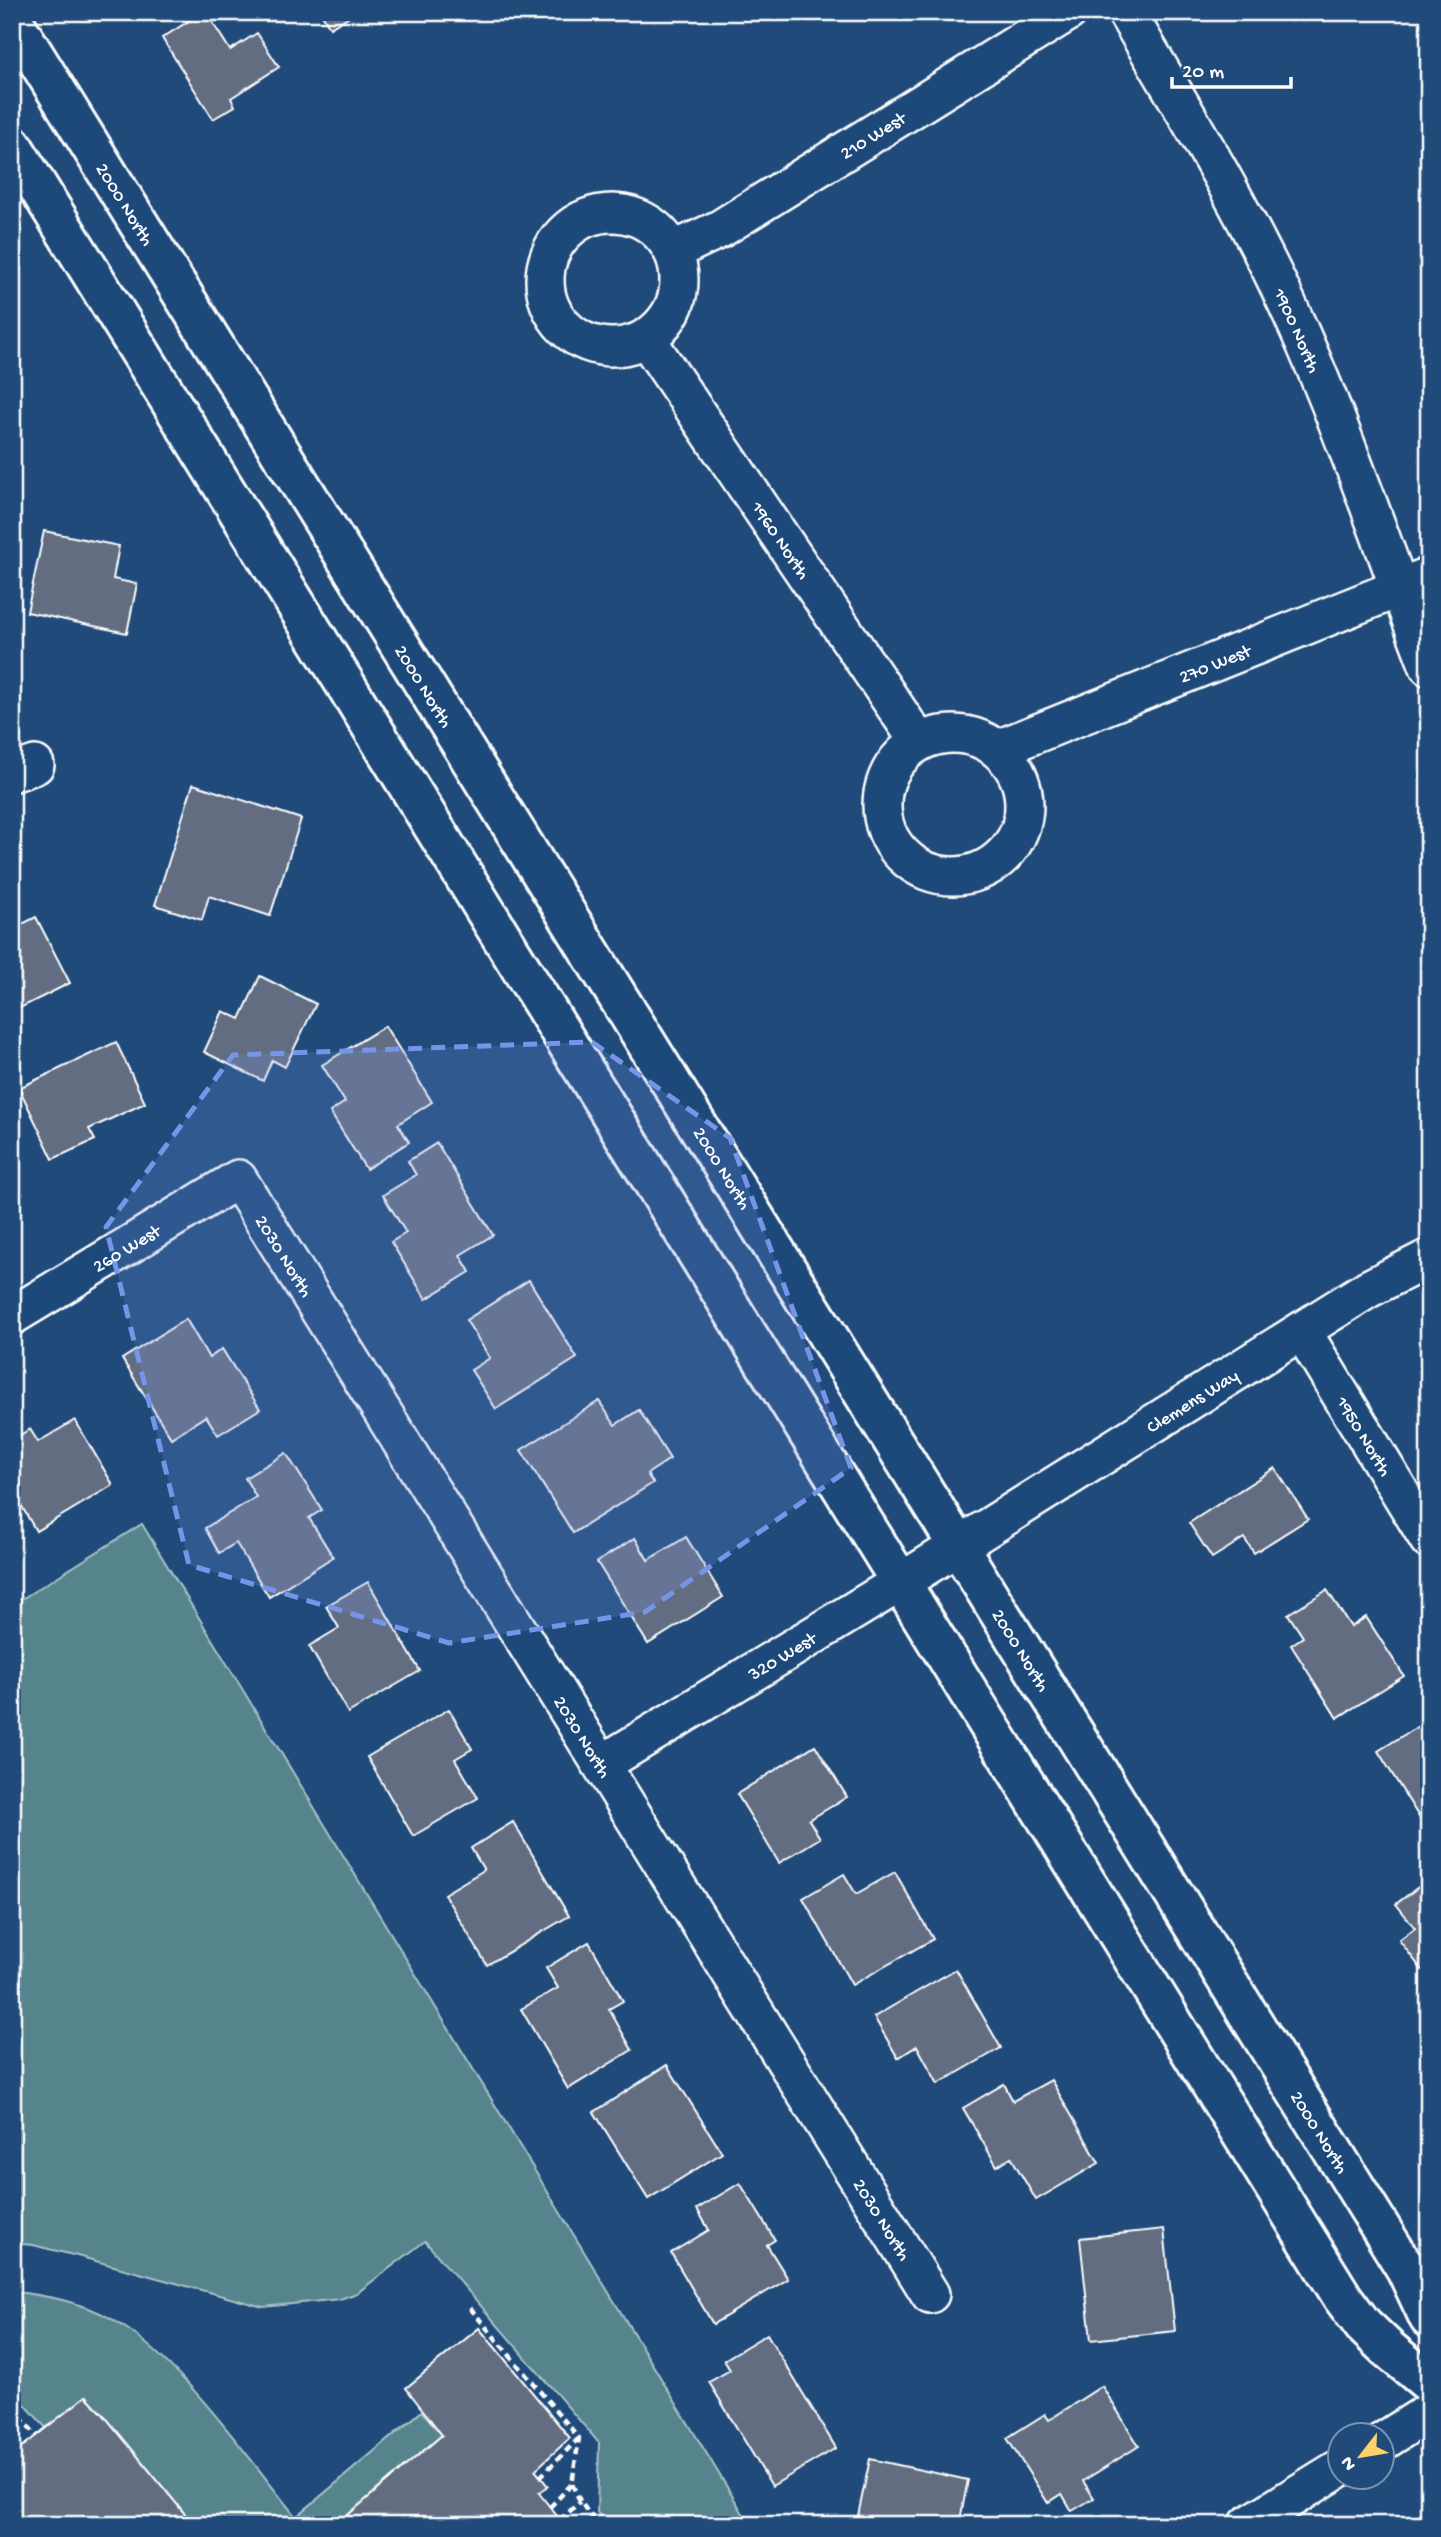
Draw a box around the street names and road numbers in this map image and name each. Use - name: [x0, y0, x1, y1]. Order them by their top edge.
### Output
- street label: 210 West: [837, 107, 913, 166]
- street label: 2000 North: [89, 160, 158, 251]
- street label: 1900 North: [1266, 284, 1324, 377]
- street label: 1960 North: [744, 497, 814, 585]
- street label: 270 West: [1176, 640, 1257, 690]
- street label: 2000 North: [388, 642, 456, 733]
- street label: 2000 North: [686, 1124, 755, 1215]
- street label: 2030 North: [248, 1212, 316, 1302]
- street label: 260 West: [90, 1220, 167, 1279]
- street label: Clemens Way: [1143, 1365, 1244, 1440]
- street label: 1950 North: [1329, 1392, 1395, 1481]
- street label: 2000 North: [985, 1606, 1053, 1697]
- street label: 320 West: [744, 1627, 823, 1688]
- street label: 2030 North: [547, 1693, 615, 1783]
- street label: 2000 North: [1283, 2088, 1352, 2179]
- street label: 2030 North: [846, 2175, 914, 2266]

